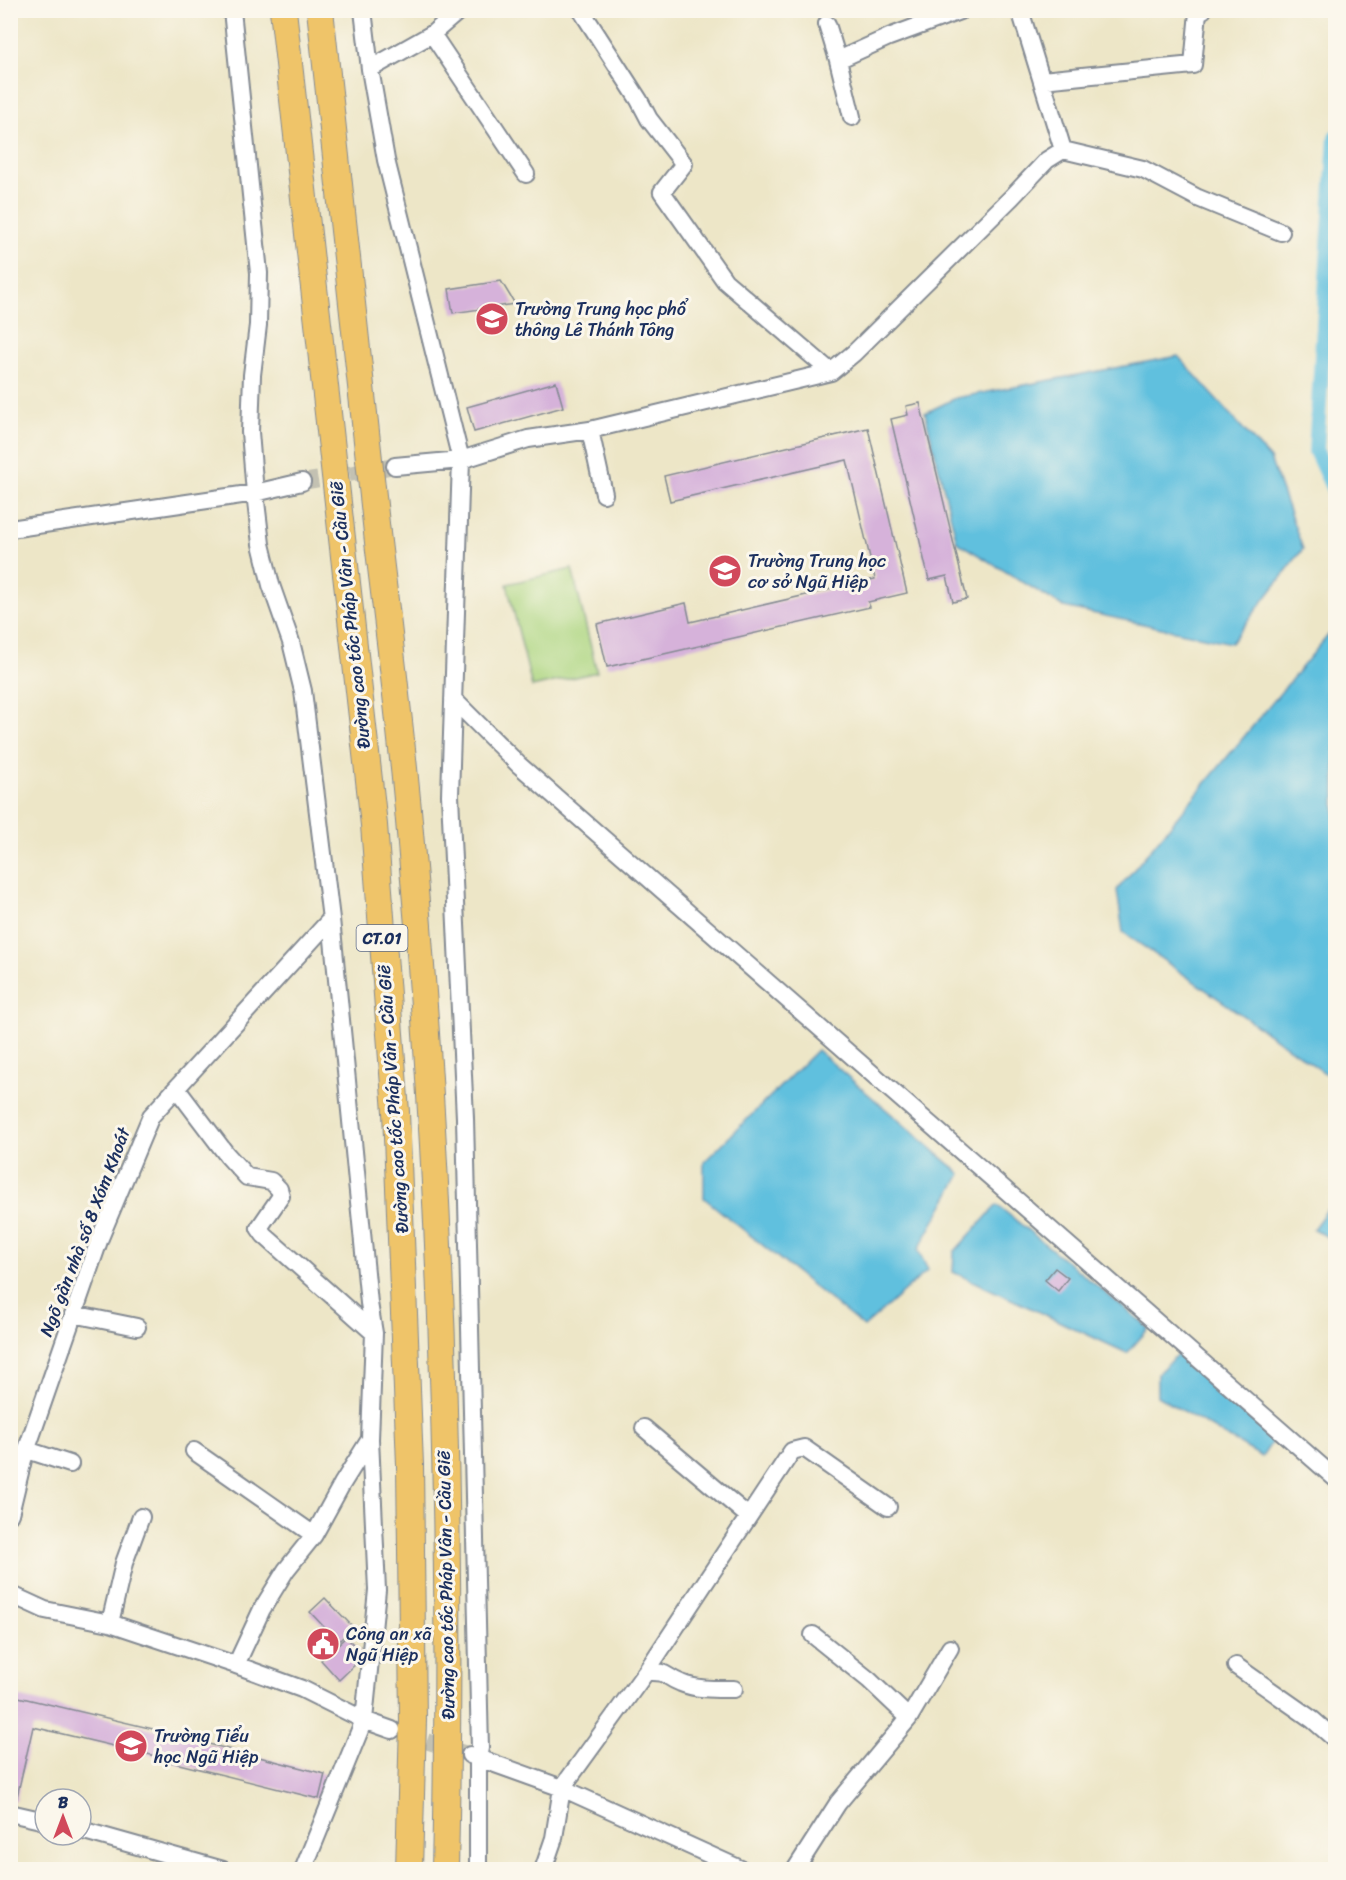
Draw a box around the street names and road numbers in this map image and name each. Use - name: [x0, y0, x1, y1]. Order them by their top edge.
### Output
- street label: Đường cao tốc Pháp Vân - Cầu Giẽ: [320, 479, 380, 750]
- road number: CT.01: [356, 925, 407, 951]
- street label: Đường cao tốc Pháp Vân - Cầu Giẽ: [368, 963, 418, 1234]
- street label: Ngõ gần nhà số 8 Xóm Khoát: [30, 1122, 140, 1341]
- street label: Đường cao tốc Pháp Vân - Cầu Giẽ: [428, 1450, 464, 1720]

